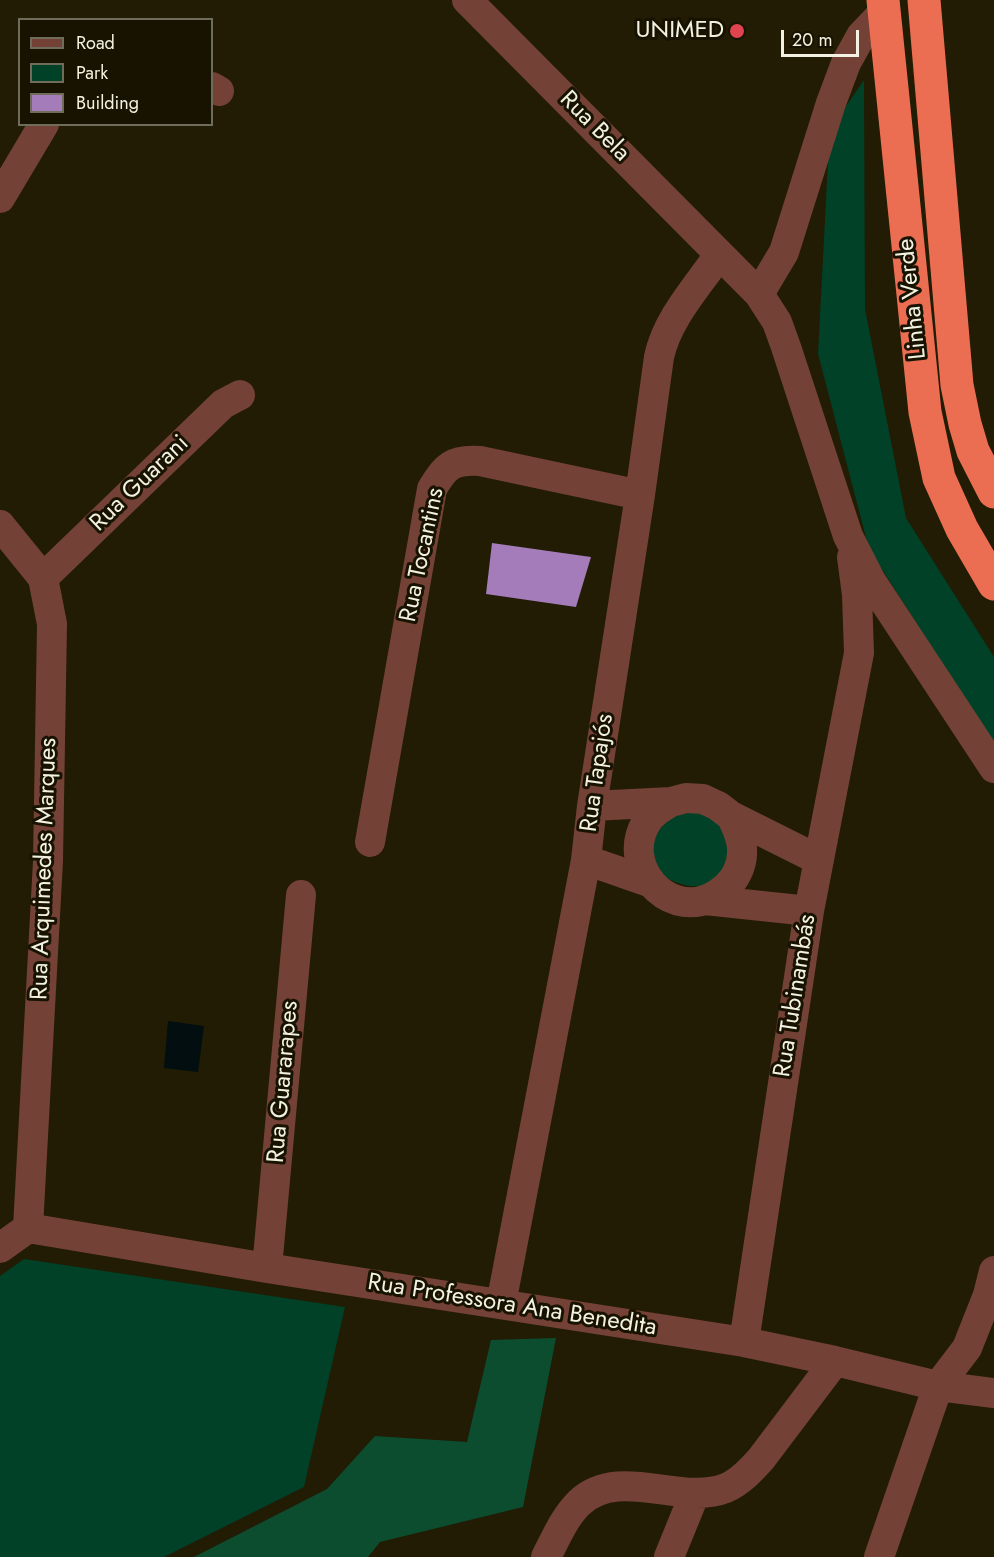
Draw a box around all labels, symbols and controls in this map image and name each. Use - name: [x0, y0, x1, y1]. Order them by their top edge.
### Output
- place label: UNIMED: [636, 17, 724, 45]
- legend: [18, 18, 213, 126]
- scale bar: [784, 18, 862, 56]
- marker: UNIMED: [728, 22, 746, 40]
- text: 20 m: [792, 27, 832, 53]
- text: Road: [76, 30, 115, 56]
- text: Park: [76, 60, 108, 86]
- street label: Rua Bela: [553, 86, 635, 168]
- text: Building: [76, 90, 139, 116]
- street label: Linha Verde: [892, 237, 934, 361]
- street label: Rua Guarani: [85, 430, 195, 538]
- street label: Rua Tocantins: [395, 485, 451, 625]
- street label: Rua Tapajós: [575, 712, 621, 834]
- street label: Rua Arquimedes Marques: [26, 737, 64, 1001]
- street label: Rua Tubinambás: [769, 913, 823, 1079]
- street label: Rua Guararapes: [263, 1000, 305, 1164]
- street label: Rua Professora Ana Benedita: [365, 1269, 659, 1343]

